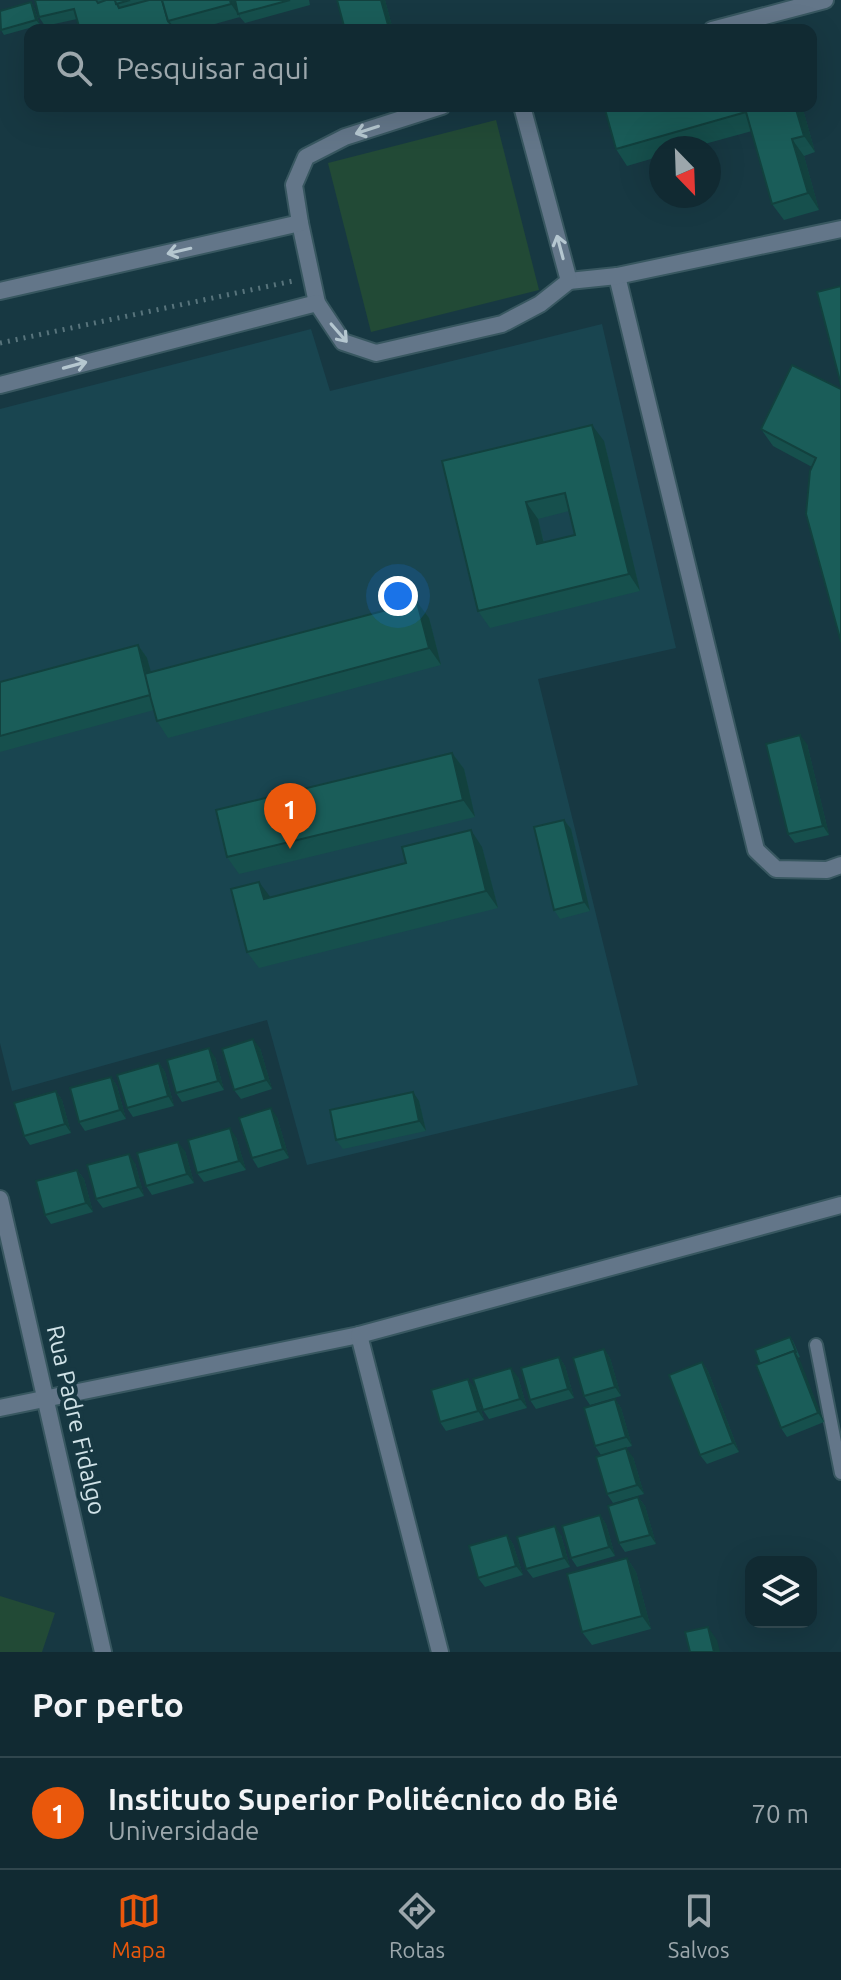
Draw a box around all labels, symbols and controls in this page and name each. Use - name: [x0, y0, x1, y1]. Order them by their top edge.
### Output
- search box: [24, 24, 817, 112]
- icon: search: [52, 46, 96, 90]
- text: Pesquisar aqui: [116, 51, 309, 85]
- one-way arrow: [355, 123, 380, 138]
- north arrow: [649, 136, 721, 208]
- one-way arrow: [551, 234, 566, 260]
- one-way arrow: [167, 244, 193, 259]
- one-way arrow: [329, 322, 348, 343]
- one-way arrow: [62, 357, 88, 372]
- your location: [378, 576, 418, 616]
- pin: 1: [264, 783, 316, 849]
- street label: Rua Padre Fidalgo: [42, 1322, 111, 1517]
- map controls: [745, 1556, 817, 1628]
- button: layers: [745, 1556, 817, 1628]
- text: Por perto: [32, 1685, 184, 1723]
- text: Instituto Superior Politécnico do Bié: [108, 1782, 619, 1816]
- text: 1: [51, 1799, 65, 1828]
- text: 70 m: [751, 1799, 809, 1828]
- text: Universidade: [108, 1816, 259, 1845]
- tab: Mapa: [111, 1889, 166, 1962]
- tab: Rotas: [389, 1889, 445, 1962]
- tab: Salvos: [668, 1889, 730, 1962]

